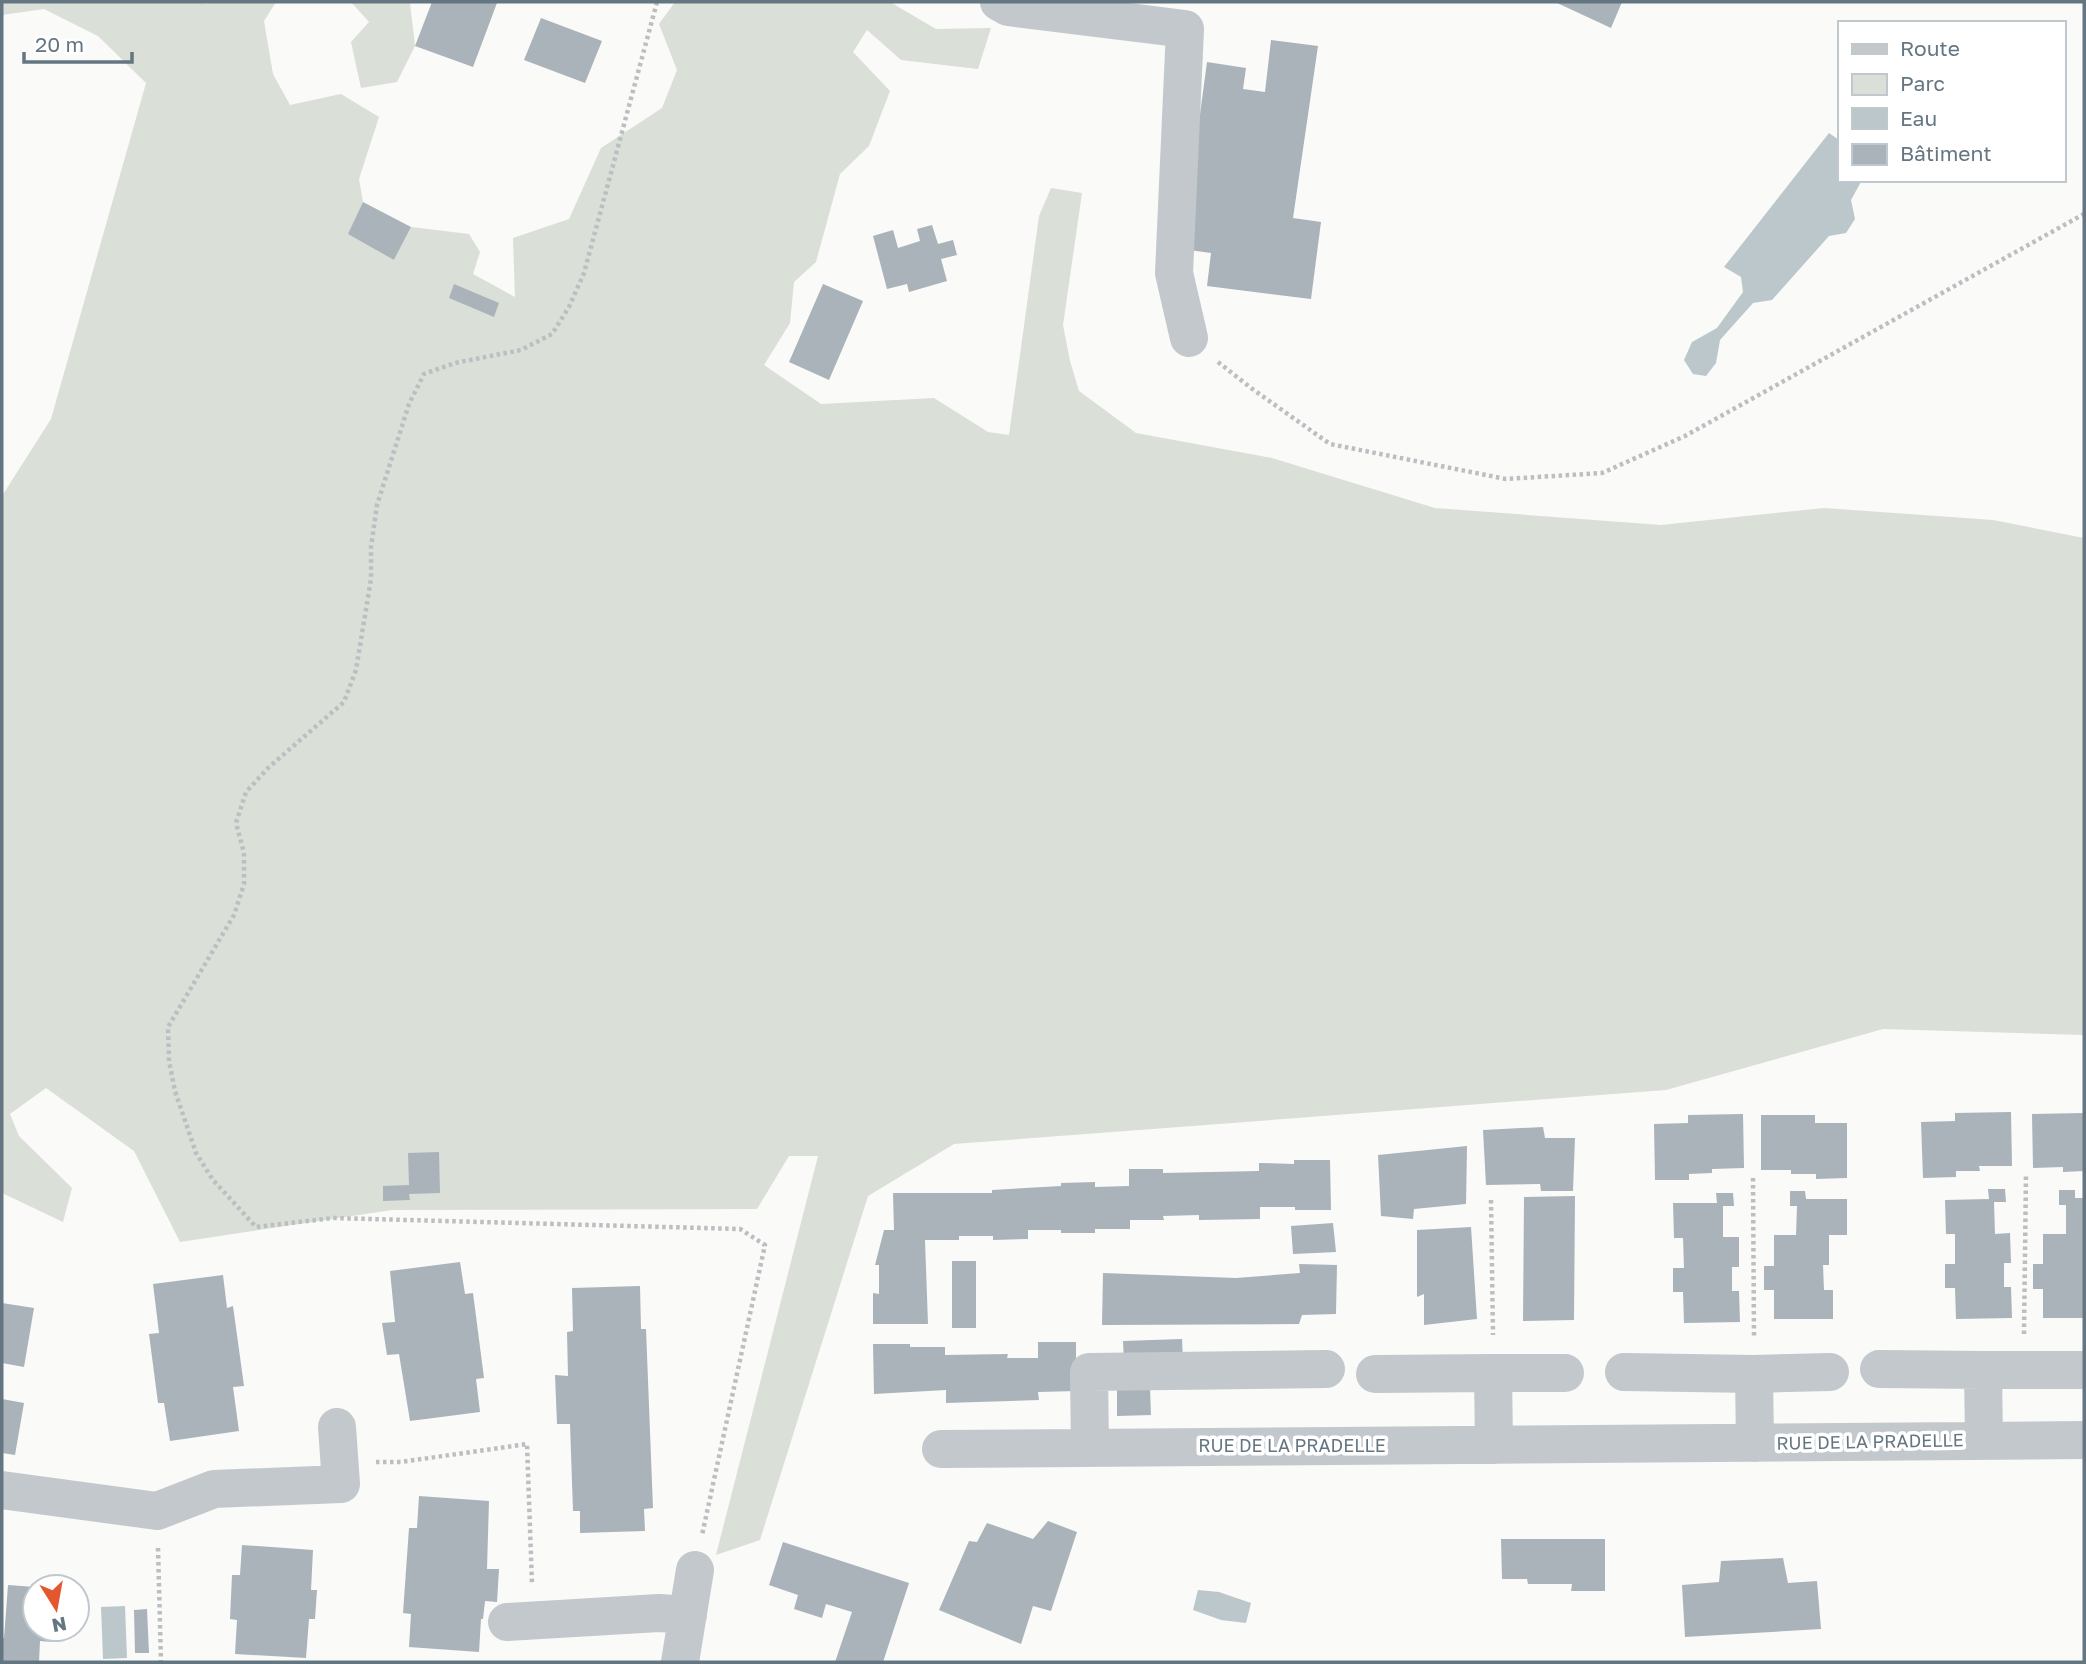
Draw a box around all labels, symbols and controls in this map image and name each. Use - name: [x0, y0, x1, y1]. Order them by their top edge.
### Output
- scale bar: [24, 21, 133, 65]
- legend: [1838, 21, 2065, 182]
- text: 20 m: [35, 31, 84, 57]
- text: Route: [1900, 35, 1960, 61]
- text: Parc: [1900, 70, 1945, 96]
- text: Eau: [1900, 105, 1937, 131]
- text: Bâtiment: [1900, 140, 1992, 166]
- street label: RUE DE LA PRADELLE: [1776, 1428, 1964, 1454]
- street label: RUE DE LA PRADELLE: [1198, 1434, 1386, 1456]
- north arrow: [21, 1573, 91, 1643]
- text: N: [50, 1613, 69, 1638]

